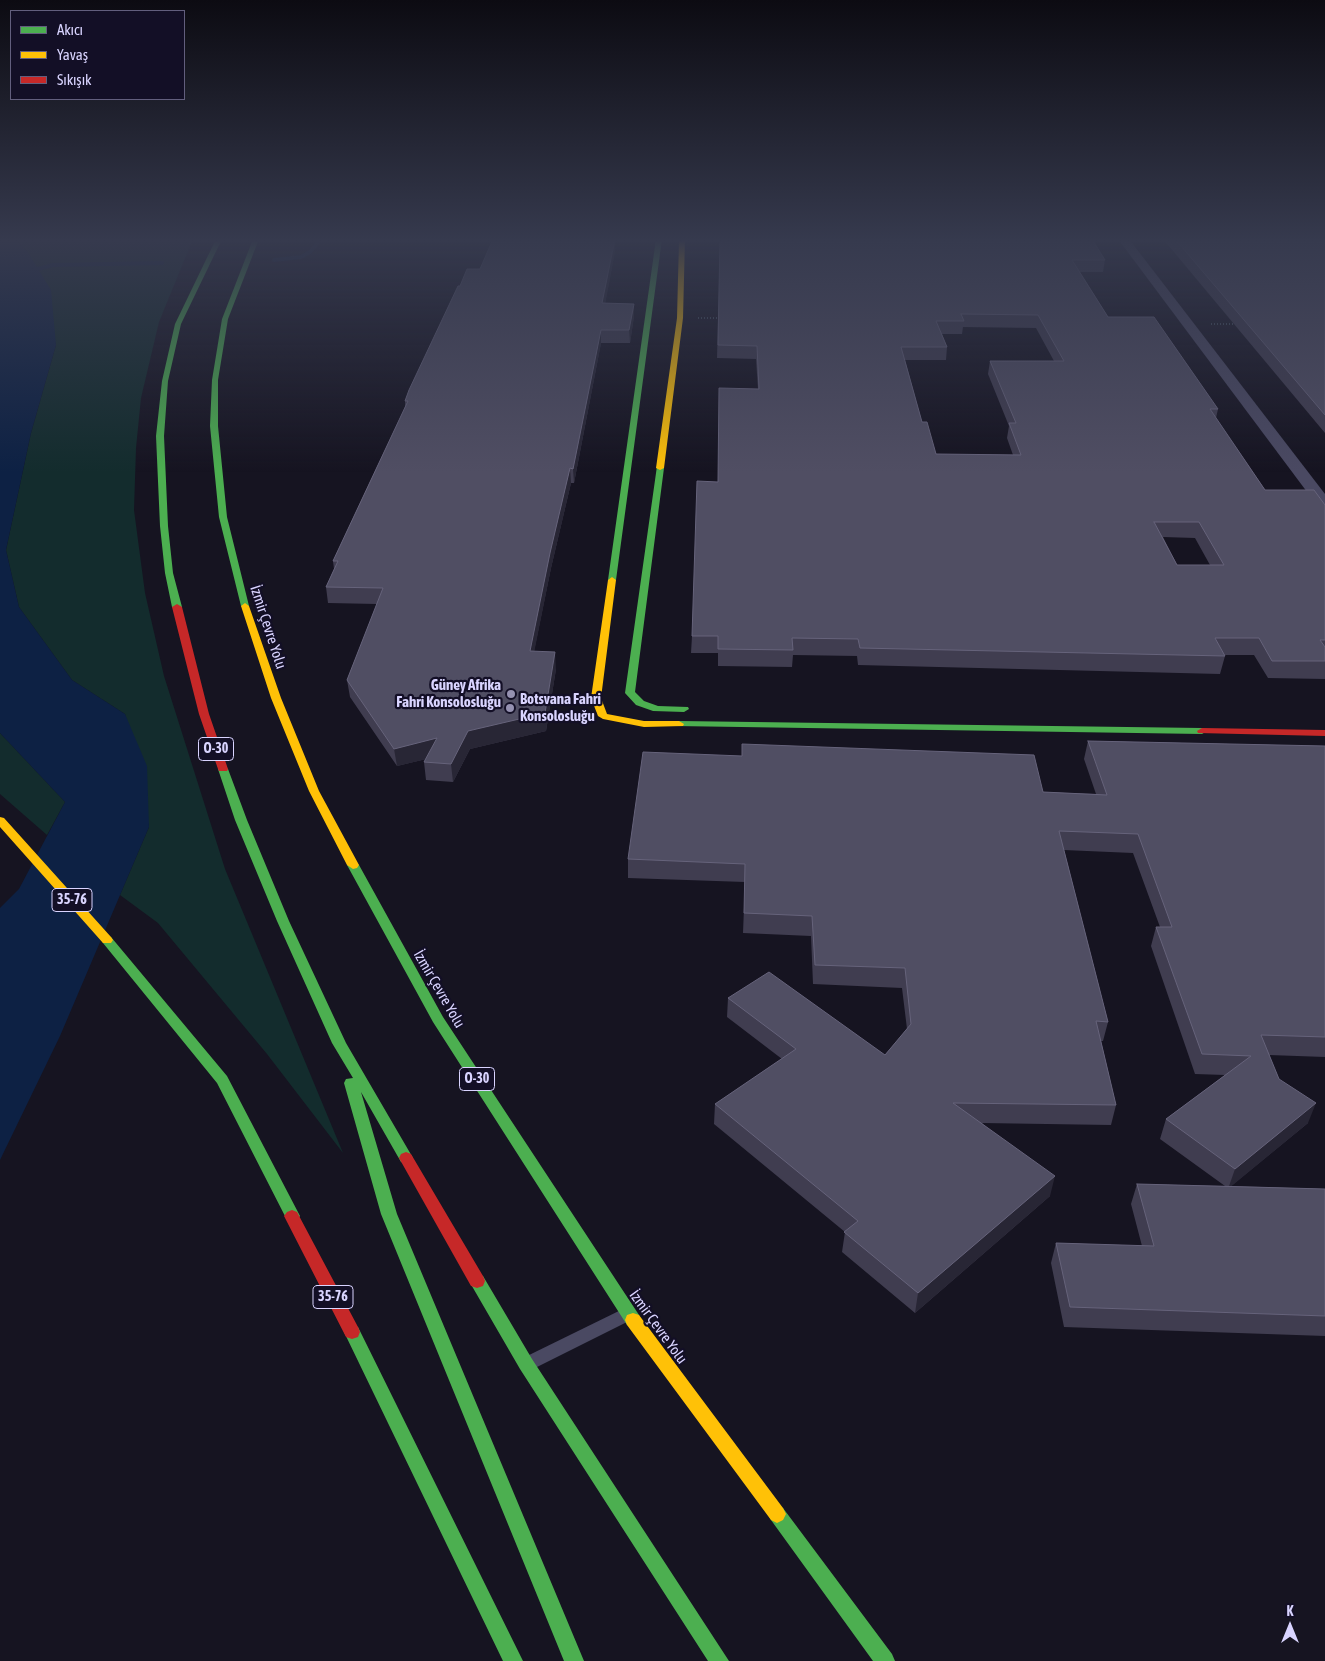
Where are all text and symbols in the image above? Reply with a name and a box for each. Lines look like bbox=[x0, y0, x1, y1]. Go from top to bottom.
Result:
legend bbox=[10, 10, 185, 100]
text: Akıcı bbox=[57, 21, 83, 38]
text: Yavaş bbox=[57, 46, 88, 63]
text: Sıkışık bbox=[57, 71, 92, 88]
street label: İzmir Çevre Yolu bbox=[246, 583, 290, 671]
place label: Güney Afrika Fahri Konsolosluğu bbox=[396, 676, 501, 711]
marker: Güney Afrika Fahri Konsolosluğu bbox=[505, 688, 517, 700]
place label: Botsvana Fahri Konsolosluğu bbox=[520, 690, 601, 725]
marker: Botsvana Fahri Konsolosluğu bbox=[504, 702, 516, 714]
road number: O-30 bbox=[198, 738, 234, 761]
road number: 35-76 bbox=[52, 888, 92, 912]
street label: İzmir Çevre Yolu bbox=[409, 947, 469, 1031]
road number: O-30 bbox=[460, 1068, 494, 1090]
road number: 35-76 bbox=[313, 1285, 353, 1308]
street label: İzmir Çevre Yolu bbox=[625, 1287, 691, 1367]
north arrow bbox=[1265, 1601, 1315, 1651]
text: K bbox=[1287, 1603, 1293, 1619]

